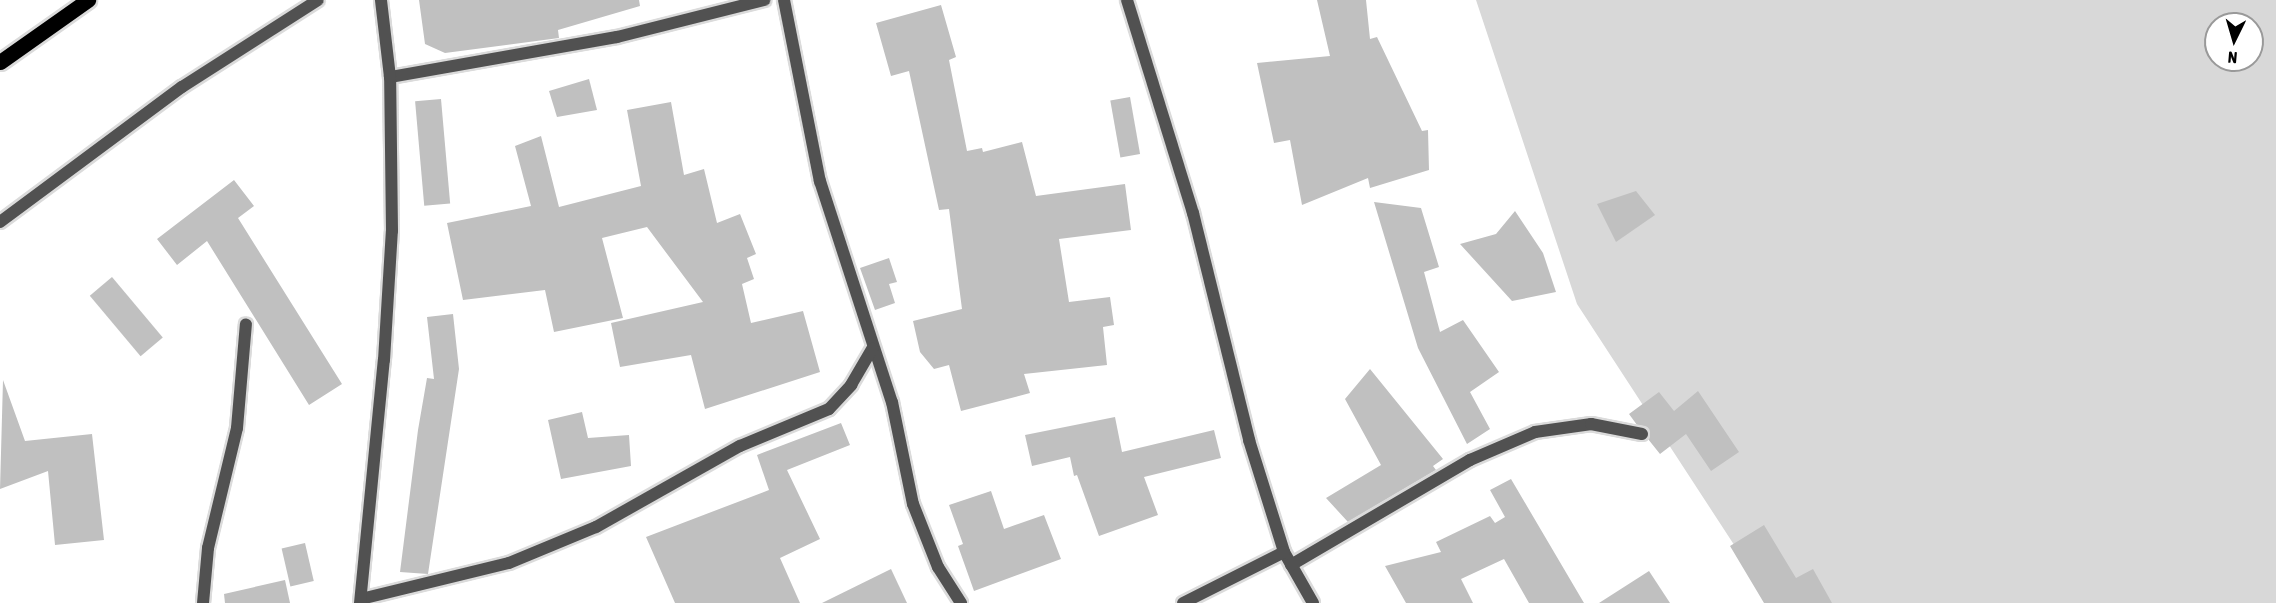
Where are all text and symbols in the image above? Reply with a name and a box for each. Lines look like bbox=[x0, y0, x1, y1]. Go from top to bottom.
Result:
north arrow bbox=[2204, 12, 2264, 72]
text: N bbox=[2227, 49, 2238, 67]

